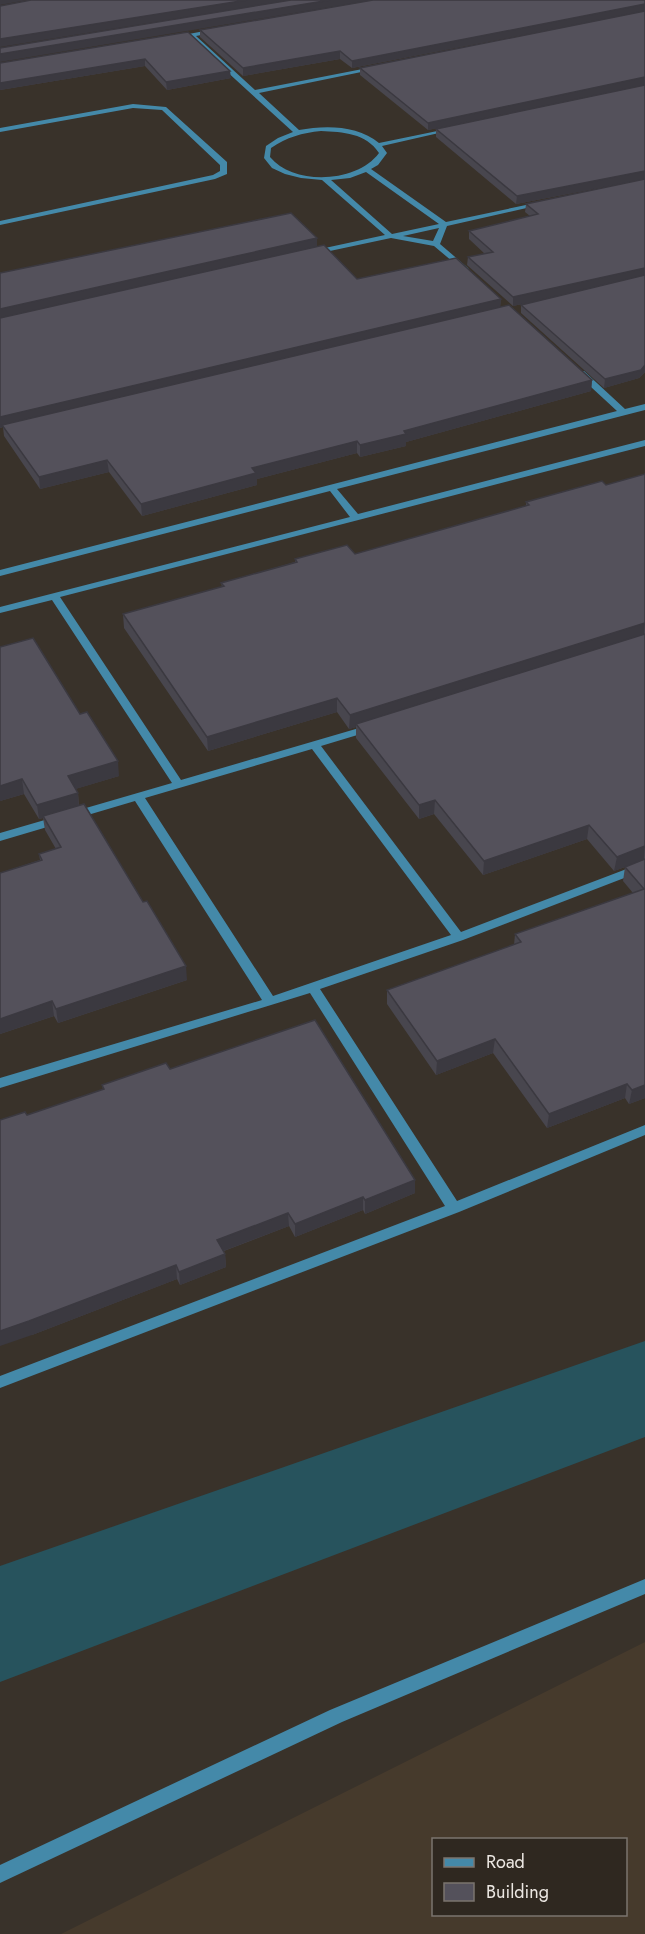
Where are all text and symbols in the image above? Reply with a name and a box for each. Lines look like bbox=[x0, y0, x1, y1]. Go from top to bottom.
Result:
legend bbox=[432, 1838, 627, 1916]
text: Road bbox=[486, 1849, 525, 1875]
text: Building bbox=[486, 1879, 549, 1905]

